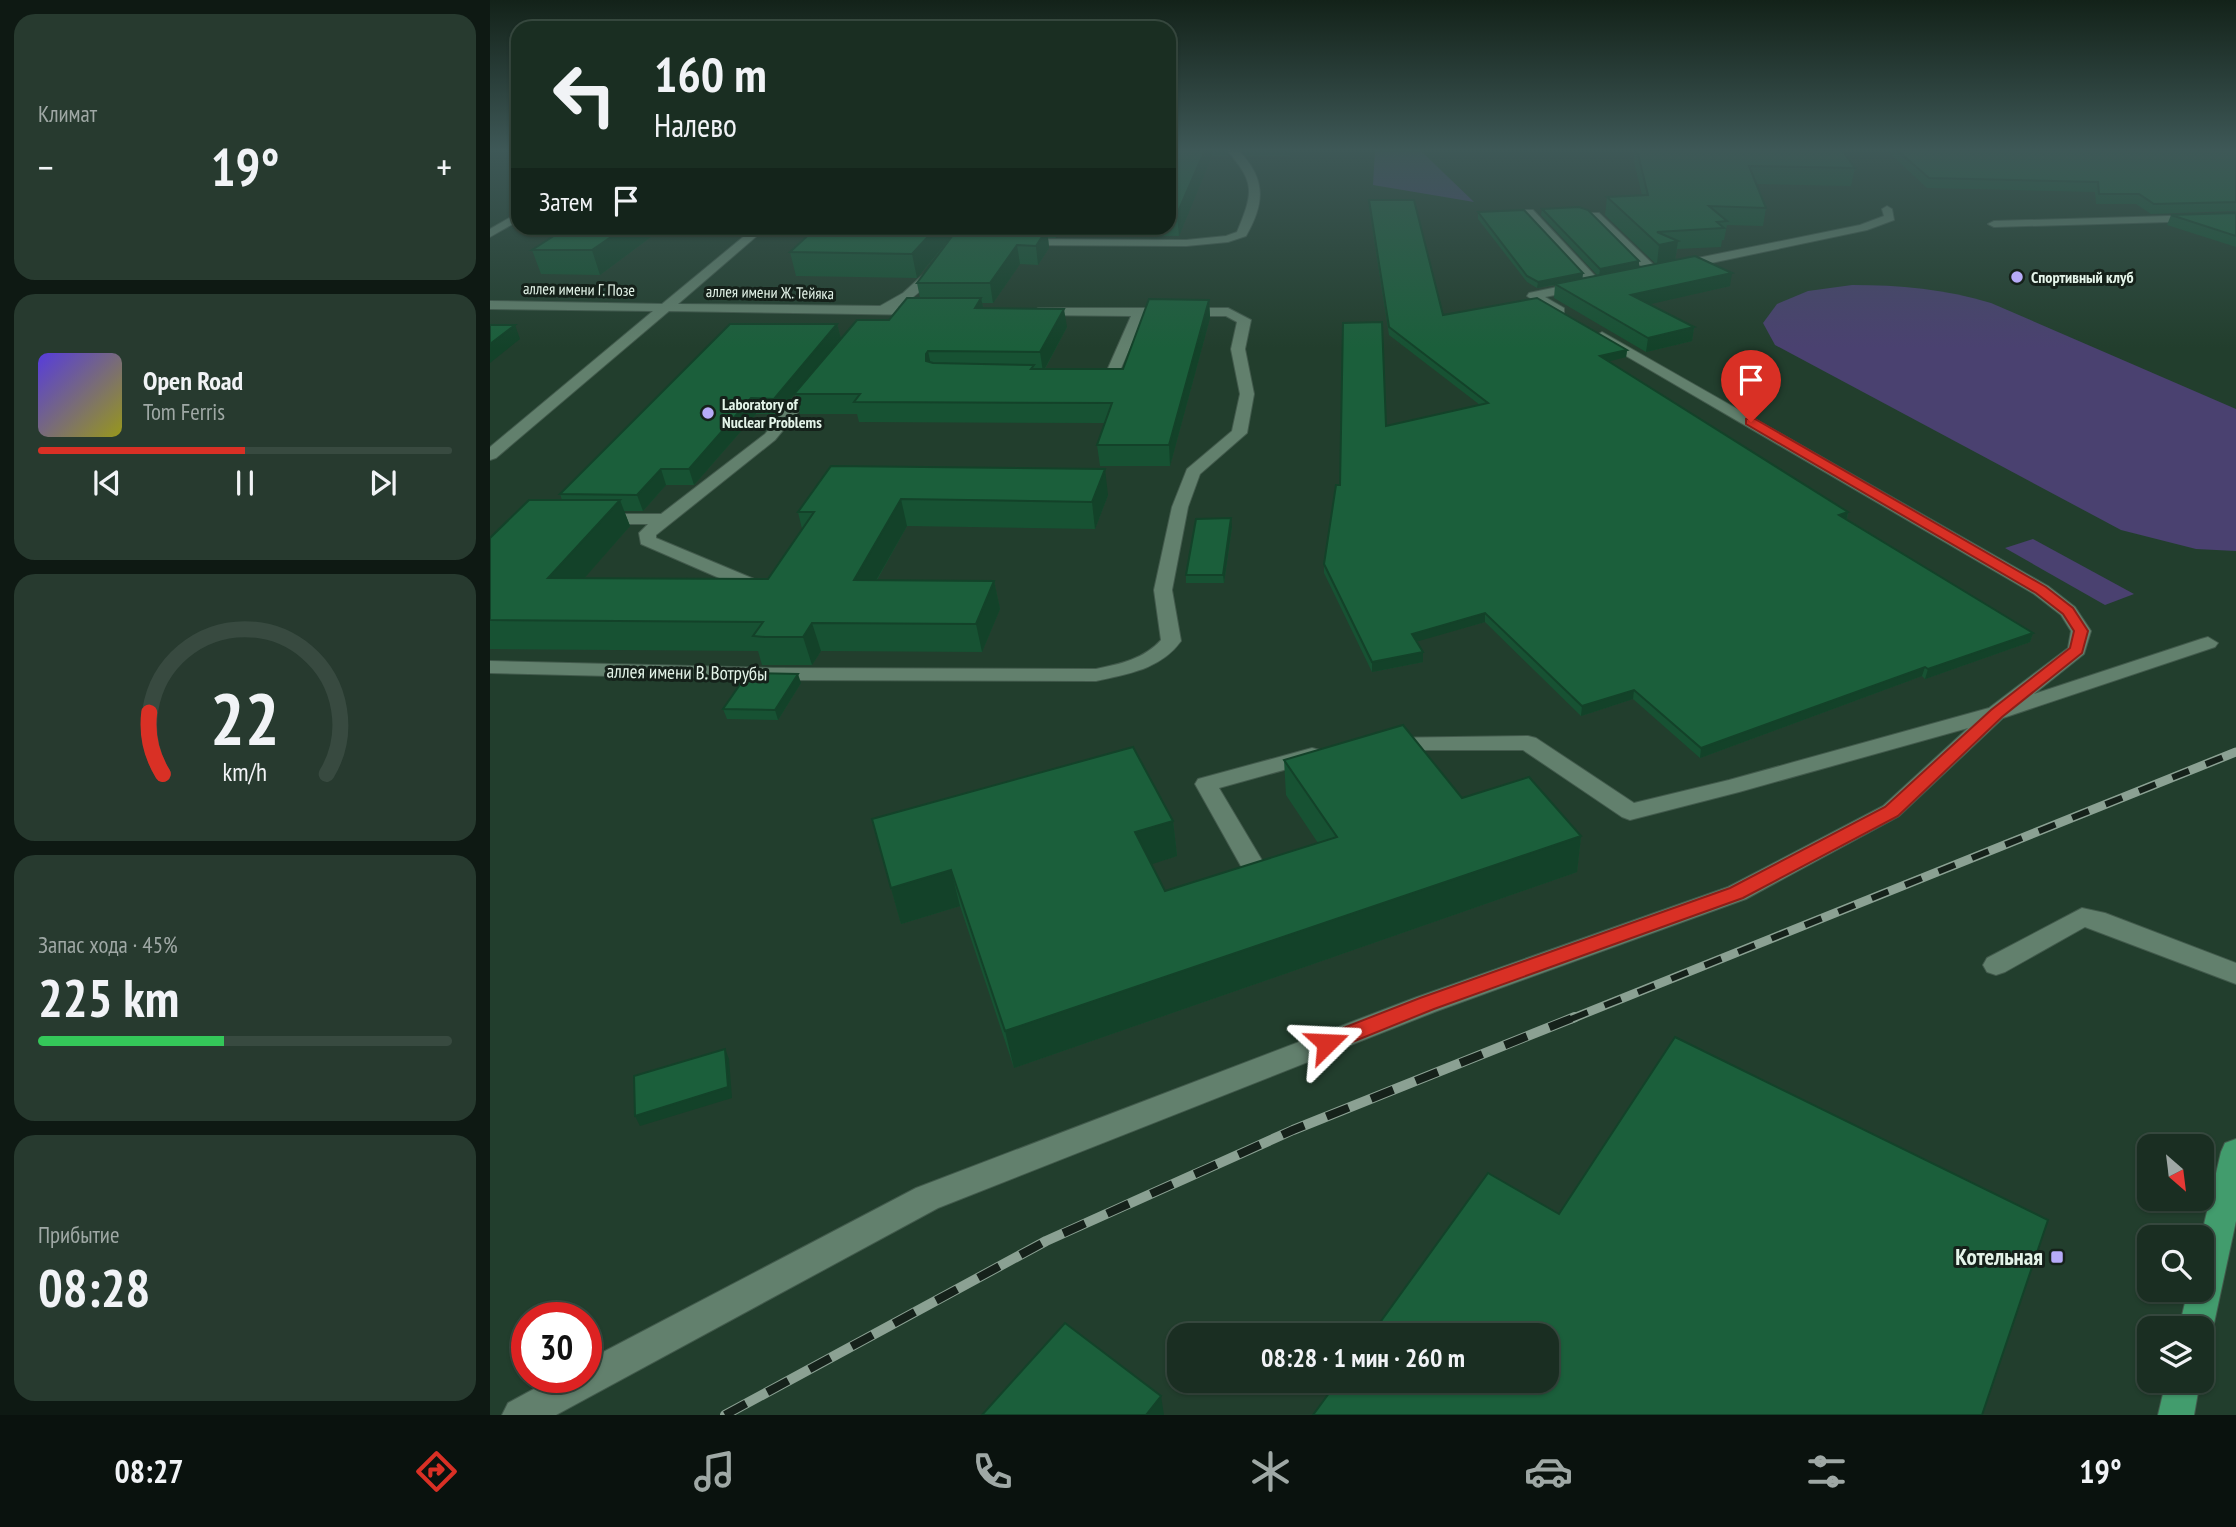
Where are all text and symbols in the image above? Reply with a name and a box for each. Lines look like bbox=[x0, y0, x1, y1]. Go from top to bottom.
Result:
text: 160 m bbox=[654, 42, 767, 106]
icon: left bbox=[539, 49, 630, 140]
text: Климат bbox=[38, 99, 97, 128]
text: Налево bbox=[654, 104, 737, 146]
text: 19° bbox=[211, 133, 279, 200]
text: − bbox=[38, 142, 54, 191]
text: + bbox=[436, 142, 452, 191]
icon: arrive bbox=[607, 182, 645, 220]
text: Затем bbox=[539, 185, 593, 218]
place label: Спортивный клуб bbox=[2031, 267, 2134, 287]
marker: Спортивный клуб bbox=[2009, 269, 2025, 285]
street label: аллея имени Г. Позе bbox=[523, 278, 635, 300]
street label: аллея имени Ж. Тейяка bbox=[706, 281, 834, 303]
pin bbox=[1721, 350, 1781, 422]
icon: arrive bbox=[1732, 361, 1770, 399]
text: Open Road bbox=[143, 364, 243, 397]
place label: Laboratory of Nuclear Problems bbox=[722, 394, 822, 432]
text: Tom Ferris bbox=[143, 397, 225, 426]
marker: Laboratory of Nuclear Problems bbox=[700, 405, 716, 421]
icon: previous bbox=[88, 464, 126, 502]
icon: pause bbox=[226, 464, 264, 502]
icon: next bbox=[364, 464, 402, 502]
street label: аллея имени В. Вотрубы bbox=[606, 659, 768, 685]
text: 22 bbox=[210, 670, 280, 764]
text: km/h bbox=[223, 755, 267, 787]
text: Запас хода · 45% bbox=[38, 930, 178, 959]
text: 225 km bbox=[38, 964, 179, 1031]
position arrow bbox=[1290, 1006, 1364, 1080]
north arrow bbox=[2137, 1134, 2214, 1211]
map controls bbox=[2137, 1134, 2214, 1393]
text: Прибытие bbox=[38, 1220, 119, 1249]
button: search bbox=[2137, 1225, 2214, 1302]
place label: Котельная bbox=[1955, 1242, 2043, 1271]
marker: Котельная bbox=[2049, 1249, 2065, 1265]
text: 08:28 bbox=[38, 1254, 150, 1321]
speed limit sign: 30 bbox=[511, 1302, 602, 1393]
button: layers bbox=[2137, 1316, 2214, 1393]
text: 08:28 · 1 мин · 260 m bbox=[1261, 1341, 1465, 1374]
icon: directions bbox=[412, 1447, 461, 1496]
icon: music bbox=[690, 1447, 739, 1496]
icon: phone bbox=[968, 1447, 1017, 1496]
icon: climate bbox=[1246, 1447, 1295, 1496]
icon: car bbox=[1524, 1447, 1573, 1496]
icon: filters bbox=[1802, 1447, 1851, 1496]
text: 08:27 bbox=[114, 1450, 184, 1492]
text: 19° bbox=[2079, 1450, 2122, 1492]

